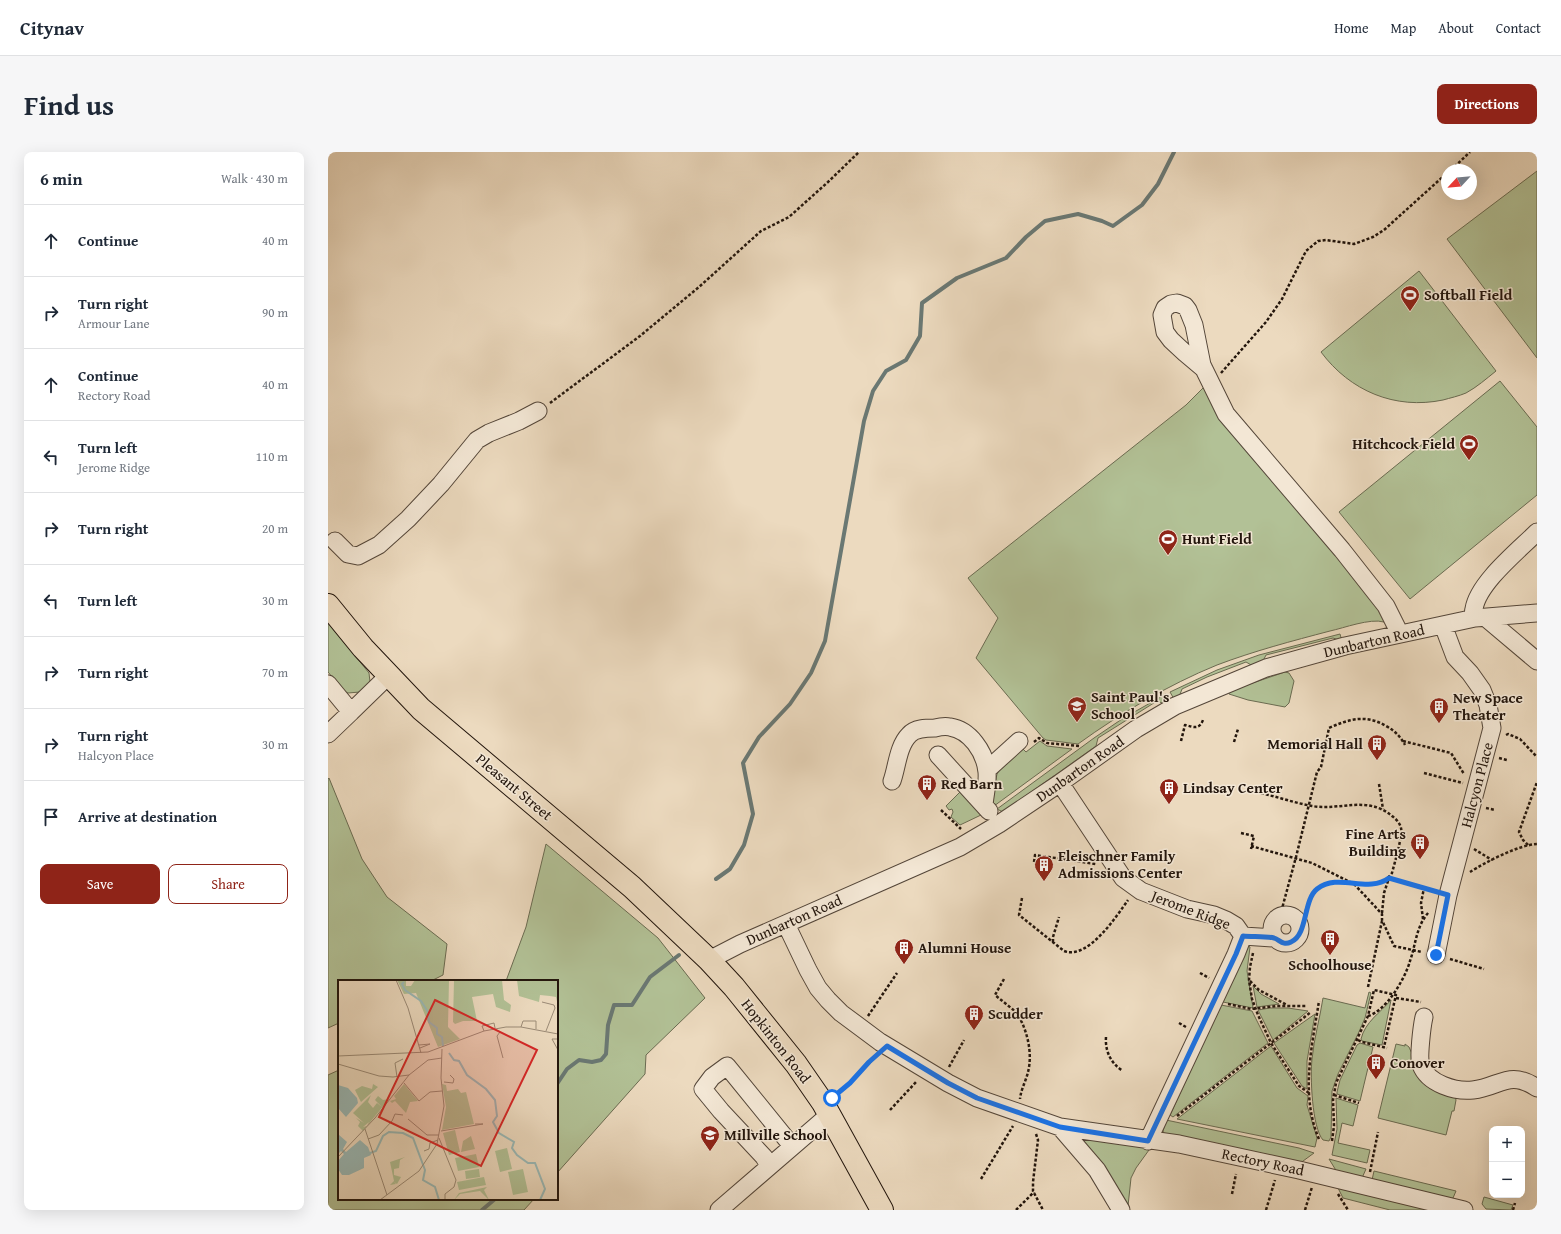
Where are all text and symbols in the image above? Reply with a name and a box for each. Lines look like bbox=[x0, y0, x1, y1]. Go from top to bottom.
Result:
text: Citynav bbox=[20, 14, 84, 42]
text: Home bbox=[1334, 18, 1369, 38]
text: Map bbox=[1391, 18, 1416, 38]
text: About bbox=[1438, 18, 1474, 38]
text: Contact bbox=[1496, 18, 1541, 38]
text: Find us bbox=[24, 84, 114, 125]
button: Directions bbox=[1437, 84, 1537, 124]
north arrow bbox=[1441, 164, 1477, 200]
text: 6 min bbox=[40, 166, 82, 191]
text: Walk · 430 m bbox=[221, 169, 288, 188]
icon: ahead bbox=[40, 230, 62, 252]
text: Continue bbox=[78, 230, 139, 251]
text: 40 m bbox=[262, 231, 288, 250]
sports icon: Softball Field bbox=[1399, 284, 1421, 312]
place label: Softball Field bbox=[1424, 284, 1513, 305]
text: Turn right bbox=[78, 293, 149, 314]
icon: right bbox=[40, 302, 62, 324]
text: 90 m bbox=[262, 303, 288, 322]
text: Armour Lane bbox=[78, 314, 150, 333]
text: Continue bbox=[78, 365, 139, 386]
icon: ahead bbox=[40, 374, 62, 396]
text: 40 m bbox=[262, 375, 288, 394]
text: Rectory Road bbox=[78, 386, 150, 405]
place label: Hitchcock Field bbox=[1352, 433, 1455, 454]
sports icon: Hitchcock Field bbox=[1458, 433, 1480, 461]
text: Turn left bbox=[78, 437, 137, 458]
icon: left bbox=[40, 446, 62, 468]
text: 110 m bbox=[256, 447, 288, 466]
text: Jerome Ridge bbox=[78, 458, 150, 477]
icon: right bbox=[40, 518, 62, 540]
text: Turn right bbox=[78, 518, 149, 539]
text: 20 m bbox=[262, 519, 288, 538]
sports icon: Hunt Field bbox=[1157, 528, 1179, 556]
place label: Hunt Field bbox=[1182, 528, 1252, 549]
icon: left bbox=[40, 590, 62, 612]
text: Turn left bbox=[78, 590, 137, 611]
text: 30 m bbox=[262, 591, 288, 610]
street label: Dunbarton Road bbox=[1321, 619, 1426, 662]
icon: right bbox=[40, 662, 62, 684]
text: Turn right bbox=[78, 662, 149, 683]
text: 70 m bbox=[262, 663, 288, 682]
place label: Saint Paul's School bbox=[1091, 686, 1169, 724]
place label: New Space Theater bbox=[1453, 687, 1523, 725]
school or university icon: Saint Paul's School bbox=[1066, 695, 1088, 723]
building icon: New Space Theater bbox=[1428, 696, 1450, 724]
text: Turn right bbox=[78, 725, 149, 746]
street label: Dunbarton Road bbox=[1032, 731, 1128, 807]
place label: Memorial Hall bbox=[1267, 733, 1363, 754]
building icon: Memorial Hall bbox=[1366, 733, 1388, 761]
icon: right bbox=[40, 734, 62, 756]
text: 30 m bbox=[262, 735, 288, 754]
street label: Halcyon Place bbox=[1455, 740, 1498, 830]
text: Halcyon Place bbox=[78, 746, 154, 765]
street label: Pleasant Street bbox=[471, 748, 558, 825]
building icon: Red Barn bbox=[916, 773, 938, 801]
place label: Red Barn bbox=[941, 773, 1002, 794]
building icon: Lindsay Center bbox=[1158, 777, 1180, 805]
place label: Lindsay Center bbox=[1183, 777, 1283, 798]
icon: arrive bbox=[40, 806, 62, 828]
text: Arrive at destination bbox=[78, 806, 217, 827]
place label: Fine Arts Building bbox=[1345, 823, 1406, 861]
building icon: Fine Arts Building bbox=[1409, 832, 1431, 860]
place label: Fleischner Family Admissions Center bbox=[1058, 845, 1183, 883]
building icon: Fleischner Family Admissions Center bbox=[1033, 854, 1055, 882]
button: Save bbox=[40, 864, 160, 904]
button: Share bbox=[168, 864, 288, 904]
street label: Jerome Ridge bbox=[1147, 884, 1234, 934]
street label: Dunbarton Road bbox=[743, 889, 845, 950]
building icon: Schoolhouse bbox=[1319, 928, 1341, 956]
building icon: Alumni House bbox=[893, 937, 915, 965]
place label: Alumni House bbox=[918, 937, 1011, 958]
route end bbox=[1427, 946, 1445, 964]
place label: Schoolhouse bbox=[1288, 954, 1372, 975]
inset map bbox=[338, 980, 558, 1200]
street label: Hopkinton Road bbox=[737, 994, 816, 1087]
building icon: Scudder bbox=[963, 1003, 985, 1031]
place label: Scudder bbox=[988, 1003, 1043, 1024]
building icon: Conover bbox=[1365, 1052, 1387, 1080]
place label: Conover bbox=[1390, 1052, 1445, 1073]
route start bbox=[823, 1089, 841, 1107]
school or university icon: Millville School bbox=[699, 1124, 721, 1152]
place label: Millville School bbox=[724, 1124, 828, 1145]
map controls bbox=[1489, 1126, 1525, 1198]
button: + bbox=[1489, 1126, 1525, 1162]
street label: Rectory Road bbox=[1220, 1143, 1306, 1180]
button: − bbox=[1489, 1162, 1525, 1198]

